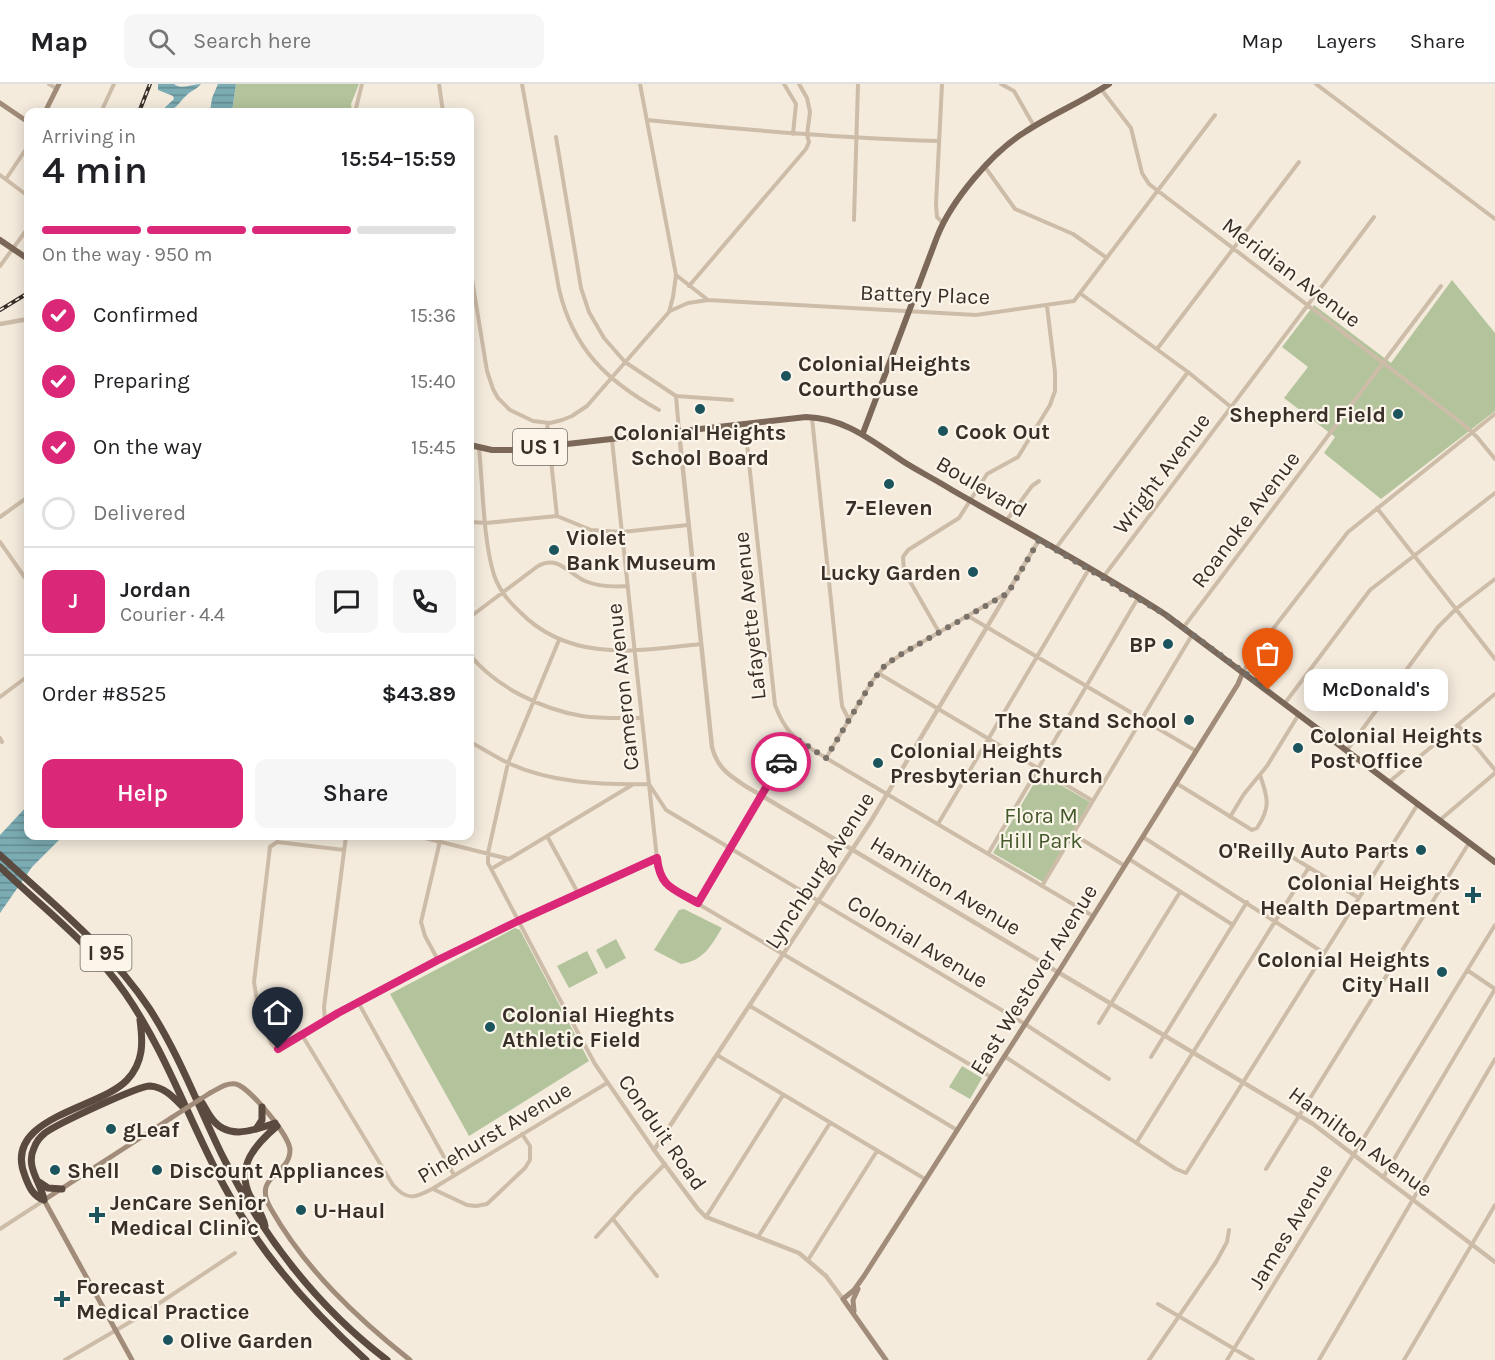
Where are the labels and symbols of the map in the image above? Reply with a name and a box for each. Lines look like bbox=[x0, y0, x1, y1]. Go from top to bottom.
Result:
street label: Meridian Avenue bbox=[1217, 212, 1366, 333]
street label: Battery Place bbox=[859, 280, 990, 310]
place label: Colonial Heights Courthouse bbox=[798, 351, 971, 402]
marker: Colonial Heights Courthouse bbox=[779, 369, 793, 383]
marker: Colonial Heights School Board bbox=[693, 402, 707, 416]
place label: Shepherd Field bbox=[1229, 402, 1386, 428]
marker: Shepherd Field bbox=[1391, 407, 1405, 421]
street label: Wright Avenue bbox=[1108, 408, 1216, 539]
place label: Cook Out bbox=[955, 419, 1050, 445]
place label: Colonial Heights School Board bbox=[614, 420, 786, 471]
marker: Cook Out bbox=[936, 424, 950, 438]
road number: US 1 bbox=[513, 429, 567, 465]
street label: Roanoke Avenue bbox=[1186, 446, 1306, 593]
street label: Boulevard bbox=[931, 450, 1032, 523]
marker: 7-Eleven bbox=[882, 477, 896, 491]
place label: 7-Eleven bbox=[845, 495, 933, 521]
place label: Violet Bank Museum bbox=[566, 525, 716, 576]
street label: Lafayette Avenue bbox=[728, 530, 772, 701]
marker: Violet Bank Museum bbox=[547, 543, 561, 557]
place label: Lucky Garden bbox=[820, 560, 961, 586]
marker: Lucky Garden bbox=[966, 565, 980, 579]
street label: Cameron Avenue bbox=[601, 602, 645, 772]
pin bbox=[1242, 628, 1293, 690]
place label: BP bbox=[1129, 632, 1156, 658]
marker: BP bbox=[1161, 637, 1175, 651]
callout: McDonald's bbox=[1304, 669, 1448, 711]
place label: The Stand School bbox=[995, 708, 1177, 734]
marker: The Stand School bbox=[1182, 713, 1196, 727]
place label: Colonial Heights Post Office bbox=[1310, 723, 1483, 774]
courier bbox=[751, 732, 811, 792]
place label: Colonial Heights Presbyterian Church bbox=[890, 738, 1103, 789]
marker: Colonial Heights Post Office bbox=[1291, 741, 1305, 755]
marker: Colonial Heights Presbyterian Church bbox=[871, 756, 885, 770]
street label: Lynchburg Avenue bbox=[759, 787, 880, 954]
park label: Flora M Hill Park bbox=[999, 803, 1083, 854]
street label: Hamilton Avenue bbox=[865, 831, 1026, 941]
place label: O'Reilly Auto Parts bbox=[1218, 838, 1409, 864]
marker: O'Reilly Auto Parts bbox=[1414, 843, 1428, 857]
place label: Colonial Heights Health Department bbox=[1260, 870, 1460, 921]
street label: East Westover Avenue bbox=[965, 880, 1103, 1080]
marker: Colonial Heights Health Department bbox=[1464, 886, 1482, 904]
street label: Colonial Avenue bbox=[842, 890, 993, 994]
road number: I 95 bbox=[80, 935, 132, 971]
place label: Colonial Heights City Hall bbox=[1257, 947, 1430, 998]
marker: Colonial Heights City Hall bbox=[1435, 965, 1449, 979]
pin bbox=[252, 987, 303, 1049]
place label: Colonial Hieghts Athletic Field bbox=[502, 1002, 675, 1053]
marker: Colonial Hieghts Athletic Field bbox=[483, 1020, 497, 1034]
street label: Conduit Road bbox=[613, 1069, 712, 1196]
street label: Pinehurst Avenue bbox=[413, 1077, 576, 1189]
street label: Hamilton Avenue bbox=[1283, 1081, 1437, 1203]
place label: gLeaf bbox=[123, 1117, 180, 1143]
marker: gLeaf bbox=[104, 1122, 118, 1136]
place label: Shell bbox=[67, 1158, 120, 1184]
place label: Discount Appliances bbox=[169, 1158, 385, 1184]
street label: James Avenue bbox=[1243, 1159, 1339, 1294]
marker: Shell bbox=[48, 1163, 62, 1177]
marker: Discount Appliances bbox=[150, 1163, 164, 1177]
place label: JenCare Senior Medical Clinic bbox=[110, 1190, 266, 1241]
place label: U-Haul bbox=[313, 1198, 385, 1224]
marker: U-Haul bbox=[294, 1203, 308, 1217]
marker: JenCare Senior Medical Clinic bbox=[88, 1206, 106, 1224]
place label: Forecast Medical Practice bbox=[76, 1274, 250, 1325]
marker: Forecast Medical Practice bbox=[53, 1290, 71, 1308]
place label: Olive Garden bbox=[180, 1328, 313, 1354]
marker: Olive Garden bbox=[161, 1333, 175, 1347]

